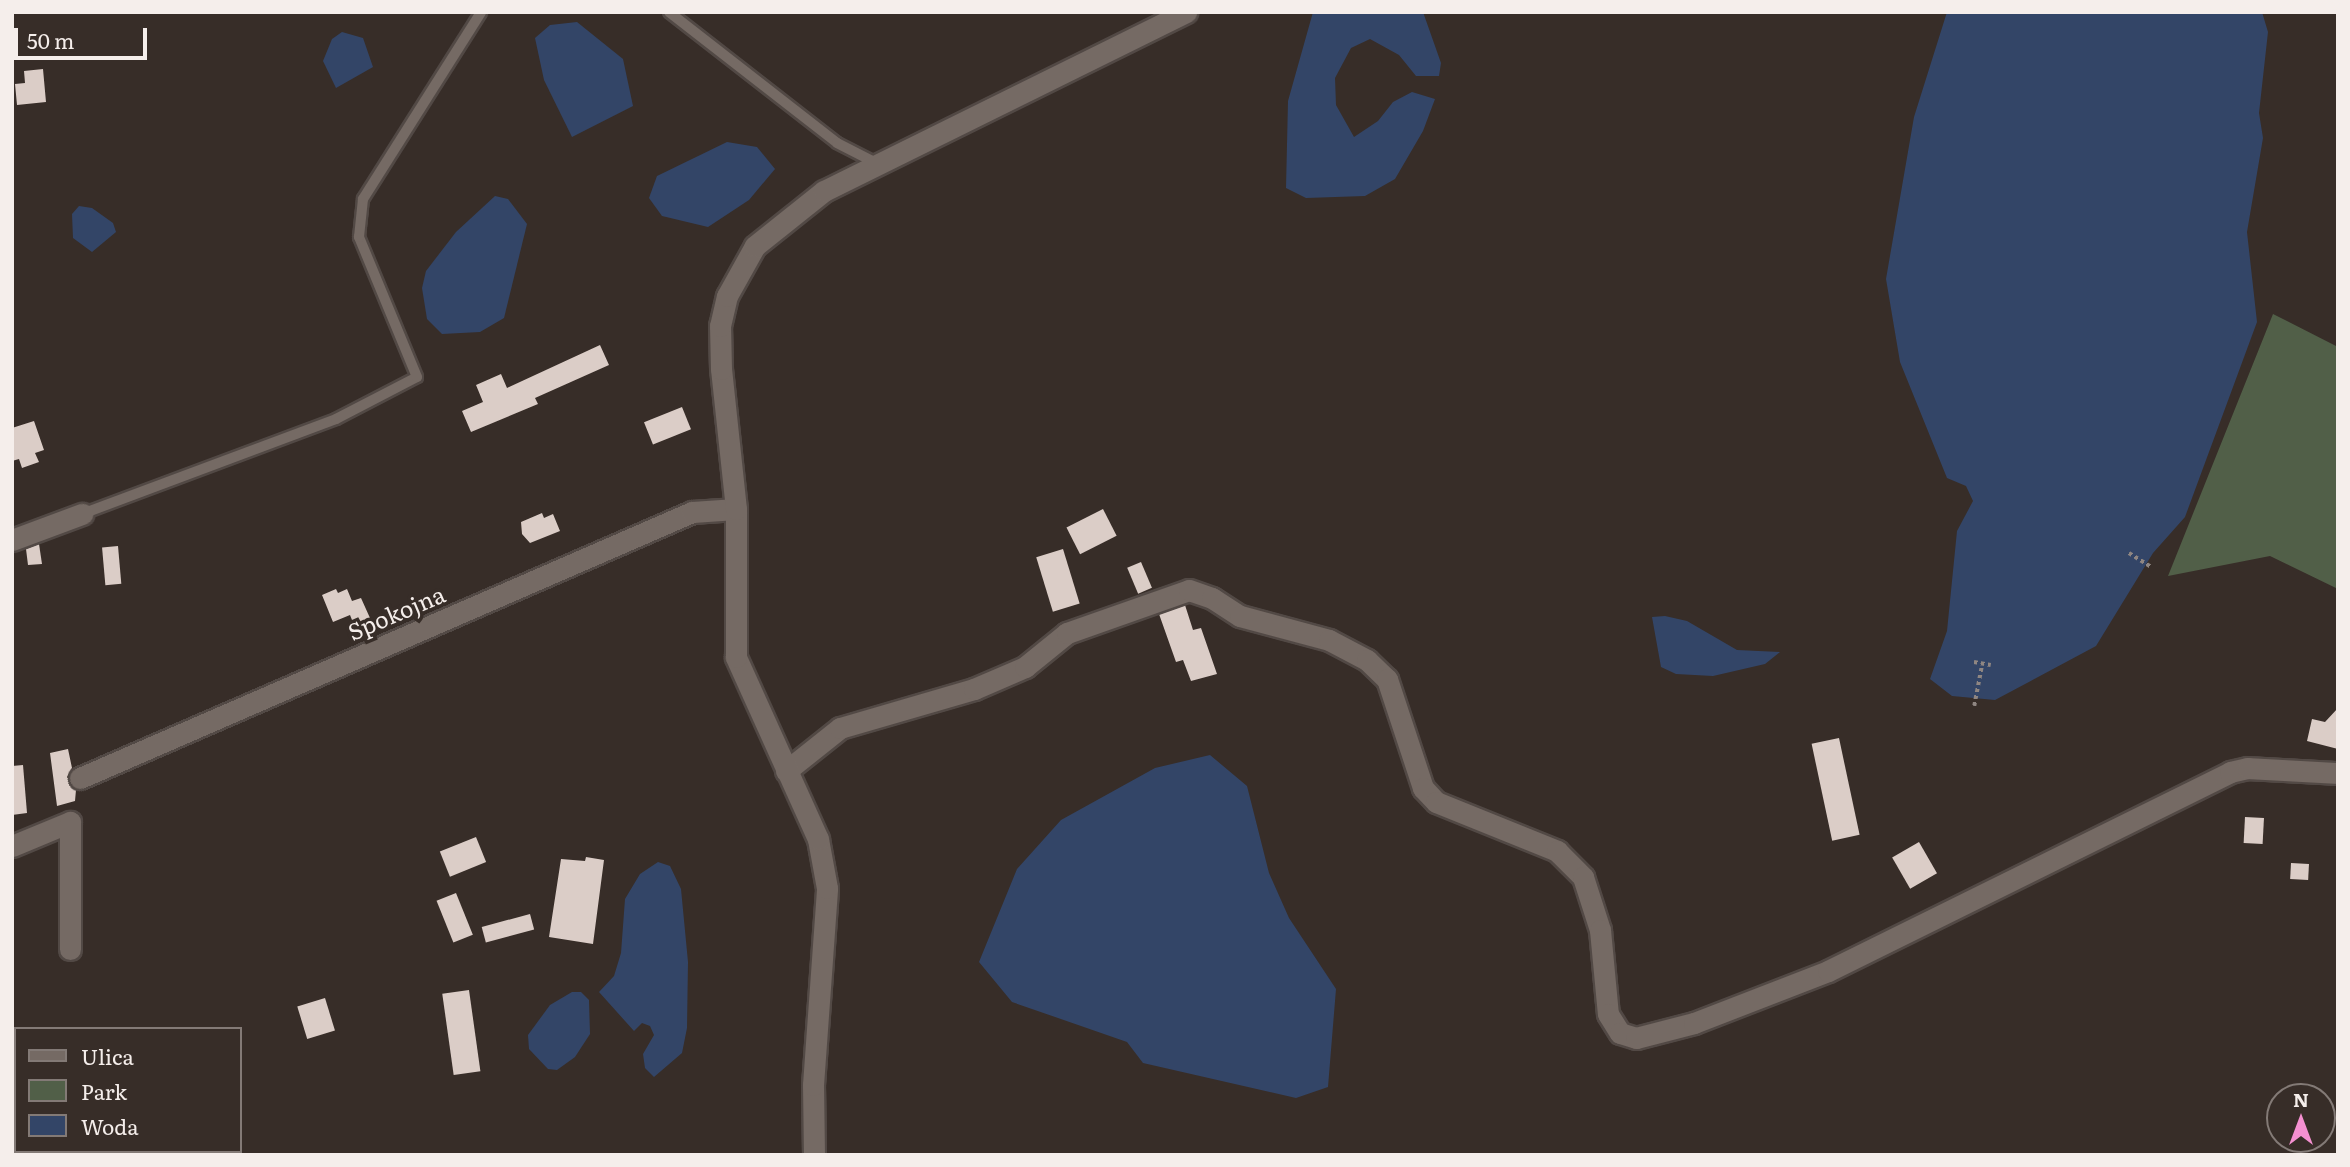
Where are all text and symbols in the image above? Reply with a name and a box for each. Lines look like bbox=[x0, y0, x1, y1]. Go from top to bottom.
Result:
scale bar bbox=[18, 14, 150, 58]
text: 50 m bbox=[27, 24, 74, 55]
street label: Spokojna bbox=[343, 579, 449, 645]
legend bbox=[14, 1027, 242, 1153]
text: Ulica bbox=[81, 1040, 134, 1071]
text: Park bbox=[81, 1075, 127, 1106]
north arrow bbox=[2266, 1083, 2336, 1153]
text: N bbox=[2293, 1085, 2309, 1113]
text: Woda bbox=[81, 1110, 139, 1141]

